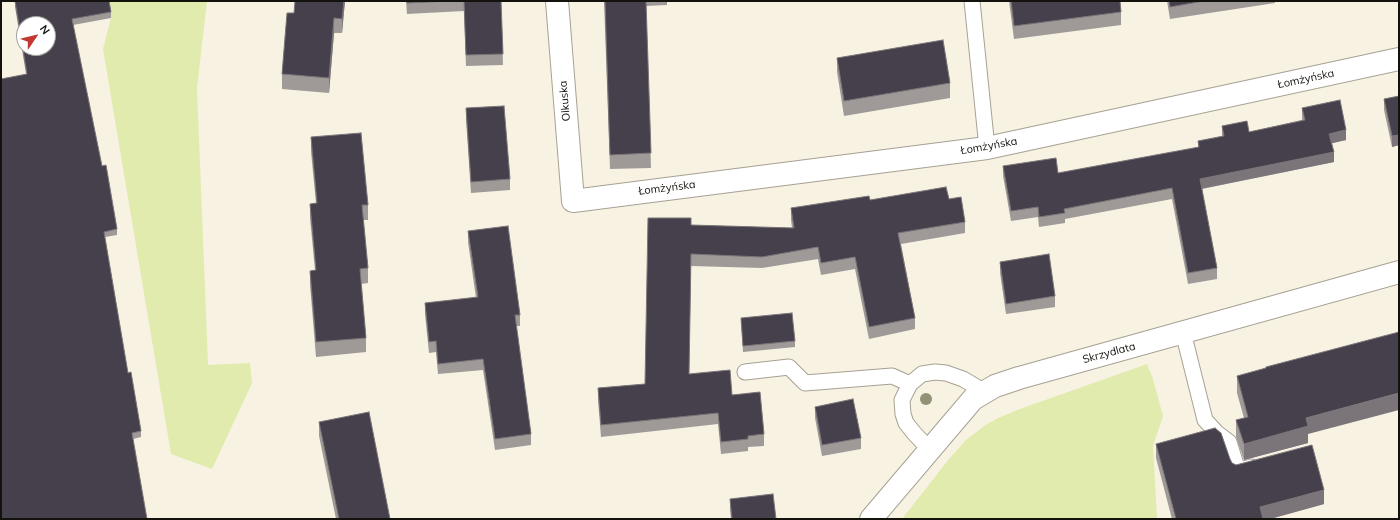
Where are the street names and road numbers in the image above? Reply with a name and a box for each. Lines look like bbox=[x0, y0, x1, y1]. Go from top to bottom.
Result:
street label: Łomżyńska bbox=[1277, 67, 1335, 91]
street label: Olkuska bbox=[557, 80, 573, 122]
street label: Łomżyńska bbox=[960, 135, 1018, 157]
street label: Łomżyńska bbox=[638, 178, 696, 198]
street label: Skrzydlata bbox=[1081, 340, 1137, 366]

